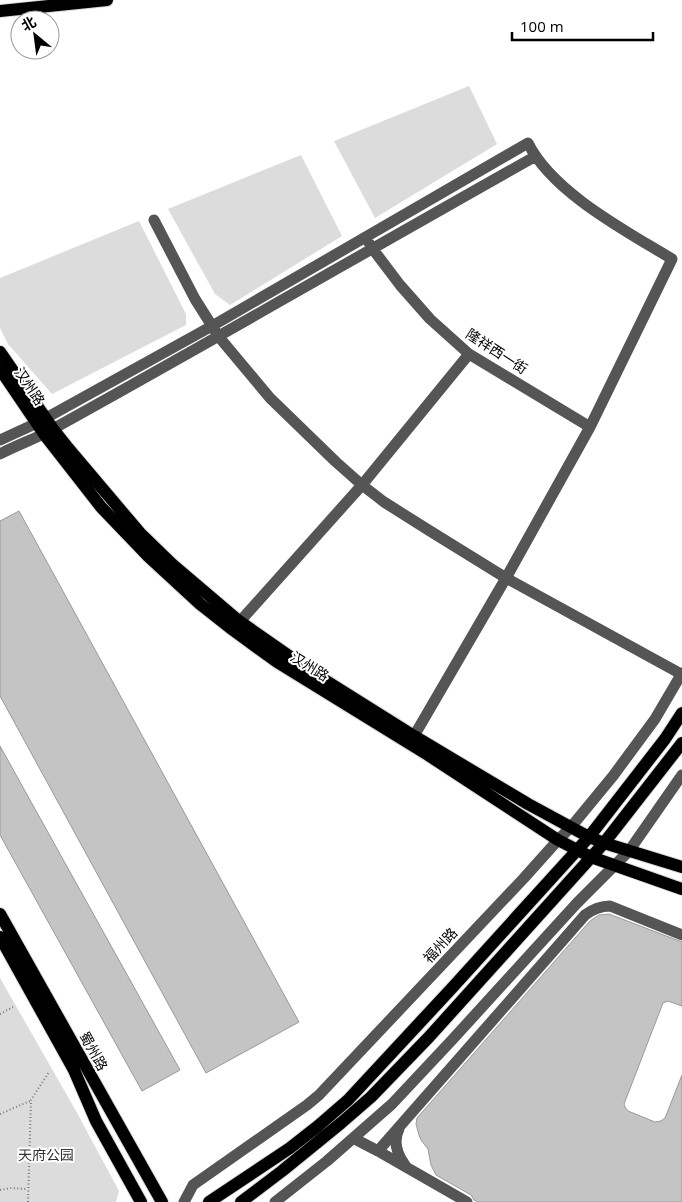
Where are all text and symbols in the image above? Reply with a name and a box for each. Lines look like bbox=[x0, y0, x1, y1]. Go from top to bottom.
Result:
north arrow bbox=[10, 10, 60, 60]
scale bar bbox=[512, 10, 653, 42]
text: 北 bbox=[18, 11, 39, 35]
text: 100 m bbox=[520, 16, 564, 36]
street label: 隆祥西一街 bbox=[462, 324, 532, 378]
street label: 汉州路 bbox=[10, 363, 50, 409]
street label: 汉州路 bbox=[287, 647, 333, 685]
street label: 福州路 bbox=[419, 923, 461, 967]
street label: 蜀州路 bbox=[76, 1028, 112, 1074]
park label: 天府公园 bbox=[18, 1145, 74, 1164]

